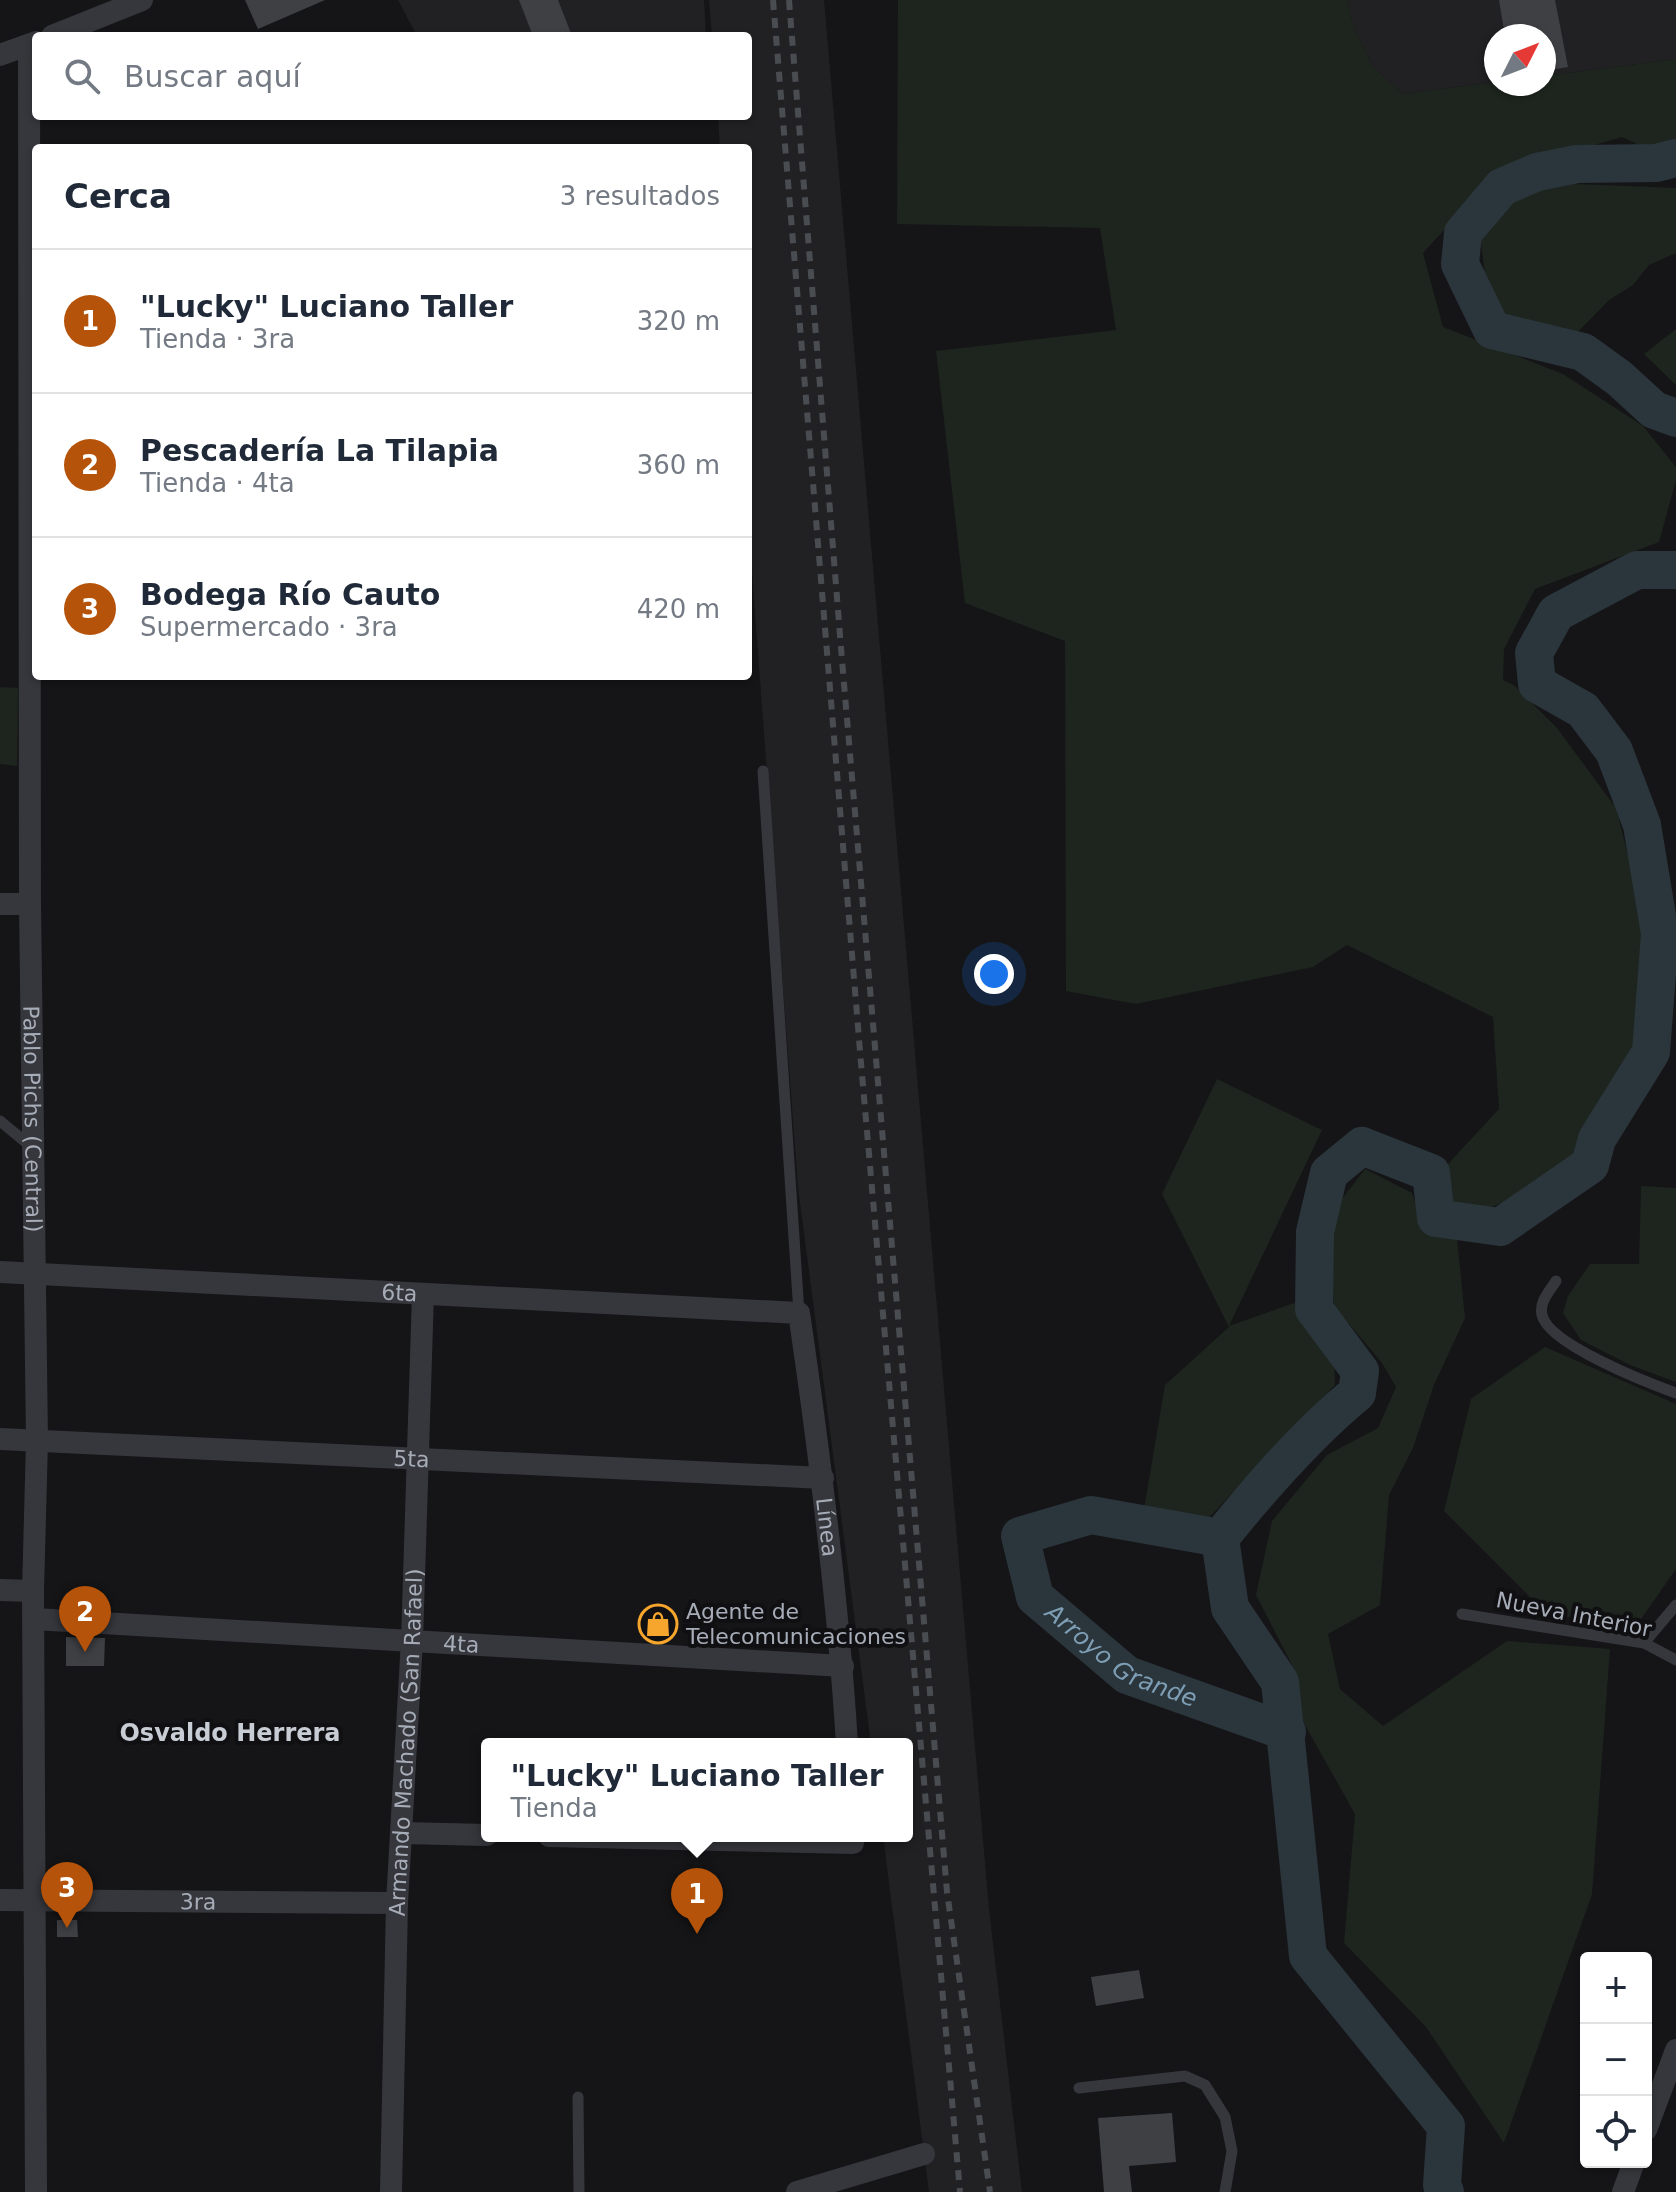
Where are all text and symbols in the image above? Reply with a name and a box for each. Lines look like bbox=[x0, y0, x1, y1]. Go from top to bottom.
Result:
north arrow bbox=[1484, 24, 1556, 96]
search box bbox=[32, 32, 752, 120]
icon: search bbox=[60, 54, 104, 98]
text: Buscar aquí bbox=[124, 59, 301, 94]
text: Cerca bbox=[64, 176, 172, 216]
text: 3 resultados bbox=[560, 181, 720, 211]
text: "Lucky" Luciano Taller bbox=[140, 289, 513, 324]
text: 1 bbox=[81, 306, 99, 336]
text: 320 m bbox=[637, 306, 720, 336]
text: Tienda · 3ra bbox=[140, 324, 295, 354]
text: Pescadería La Tilapia bbox=[140, 433, 499, 468]
text: 2 bbox=[81, 450, 99, 480]
text: 360 m bbox=[637, 450, 720, 480]
text: Tienda · 4ta bbox=[140, 468, 295, 498]
text: Bodega Río Cauto bbox=[140, 577, 440, 612]
text: 3 bbox=[81, 594, 99, 624]
text: 420 m bbox=[637, 594, 720, 624]
text: Supermercado · 3ra bbox=[140, 612, 398, 642]
your location bbox=[974, 954, 1014, 994]
street label: Pablo Pichs (Central) bbox=[18, 1005, 46, 1233]
street label: 6ta bbox=[381, 1280, 418, 1306]
street label: 5ta bbox=[393, 1446, 430, 1472]
street label: Línea bbox=[811, 1496, 843, 1558]
street label: Armando Machado (San Rafael) bbox=[385, 1568, 427, 1916]
pin: 2 bbox=[59, 1586, 111, 1652]
street label: Nueva Interior bbox=[1494, 1587, 1655, 1642]
water label: Arroyo Grande bbox=[1038, 1597, 1201, 1713]
place label: Agente de Telecomunicaciones bbox=[685, 1599, 906, 1649]
shop icon: Agente de Telecomunicaciones bbox=[637, 1603, 679, 1645]
street label: 4ta bbox=[442, 1631, 480, 1658]
district label: Osvaldo Herrera bbox=[119, 1719, 341, 1747]
popup bbox=[481, 1738, 913, 1842]
text: "Lucky" Luciano Taller bbox=[510, 1758, 884, 1793]
text: Tienda bbox=[510, 1793, 598, 1823]
pin: 3 bbox=[41, 1862, 93, 1928]
pin: 1 bbox=[671, 1868, 723, 1934]
street label: 3ra bbox=[180, 1889, 216, 1915]
map controls bbox=[1580, 1952, 1652, 2168]
button: + bbox=[1580, 1952, 1652, 2024]
button: − bbox=[1580, 2024, 1652, 2096]
button: locate bbox=[1580, 2096, 1652, 2168]

